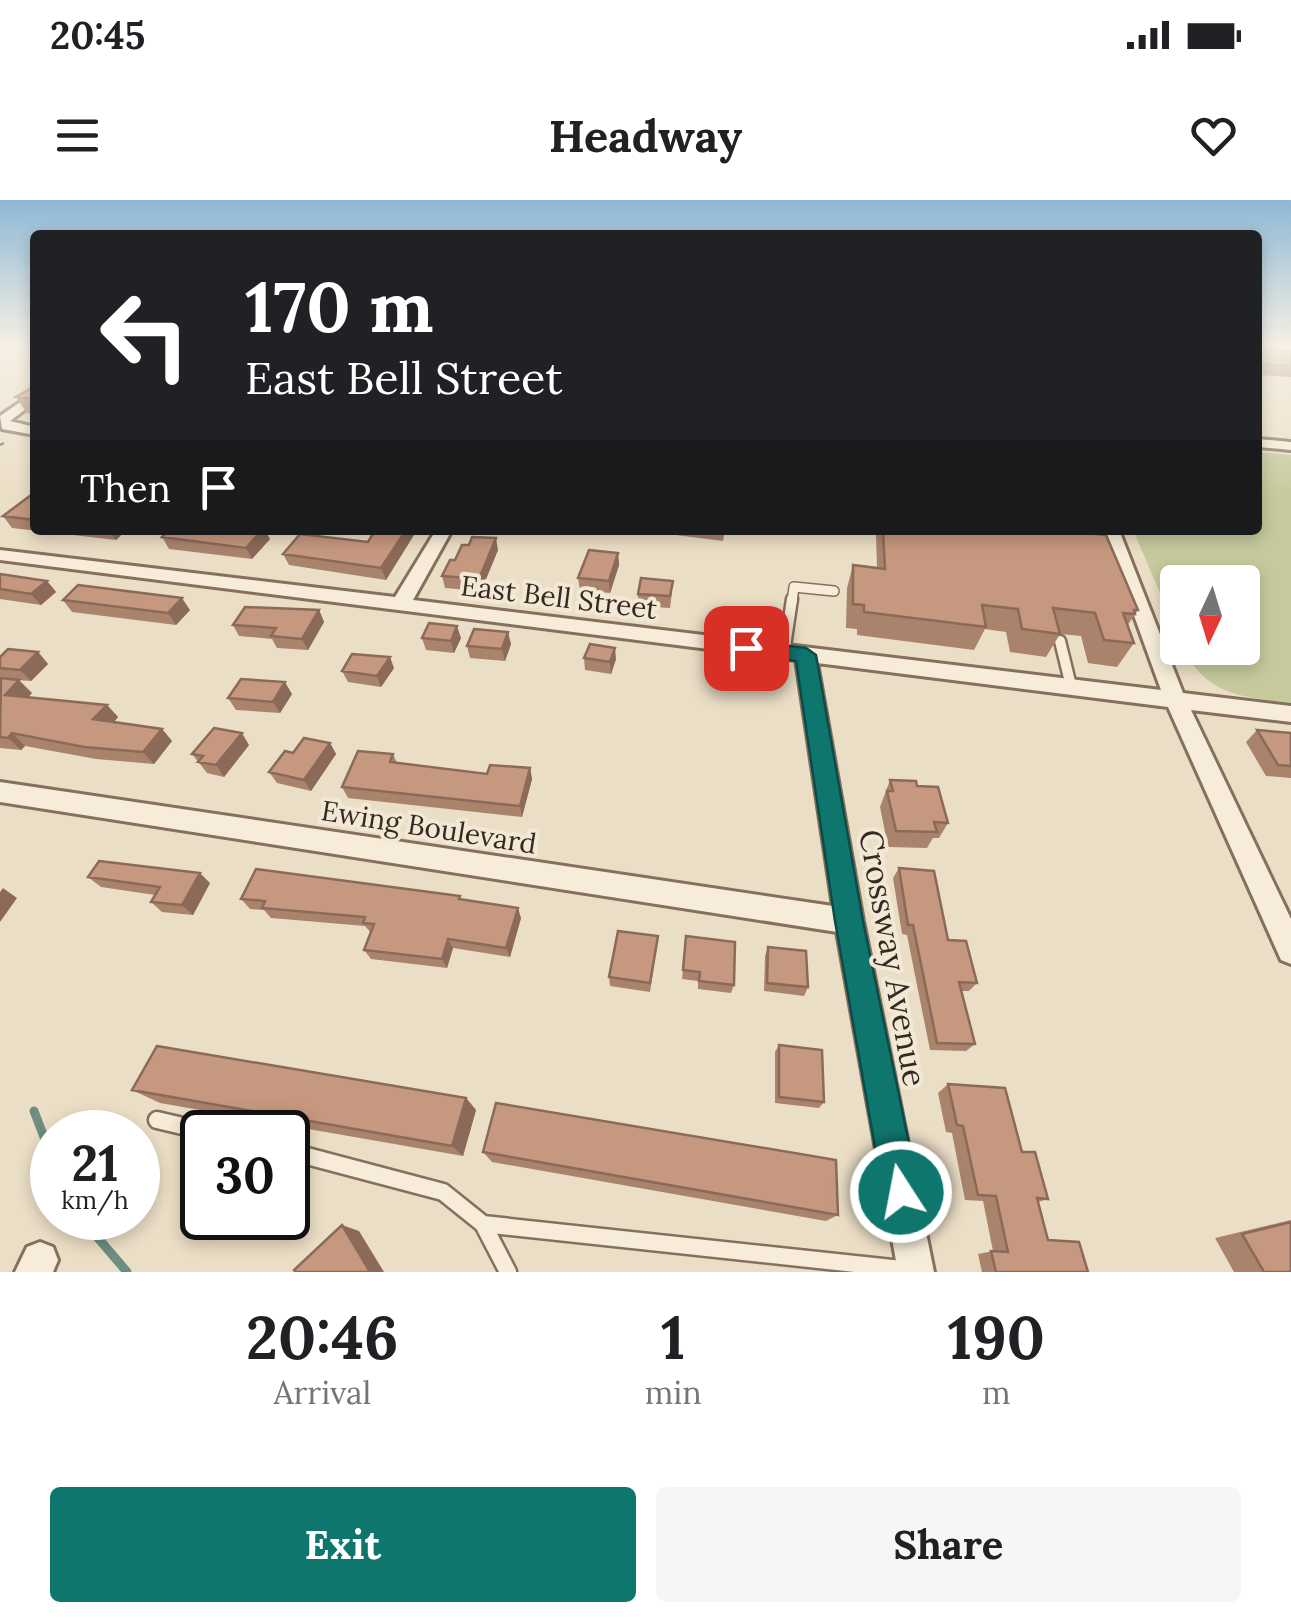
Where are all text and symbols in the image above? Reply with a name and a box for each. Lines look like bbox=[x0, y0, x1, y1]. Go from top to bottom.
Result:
text: 20:45 bbox=[50, 11, 145, 59]
text: Headway bbox=[549, 107, 742, 164]
icon: menu bbox=[50, 108, 105, 163]
icon: heart bbox=[1186, 108, 1241, 163]
text: 170 m bbox=[245, 262, 434, 351]
icon: left bbox=[80, 270, 210, 400]
text: East Bell Street bbox=[245, 349, 563, 406]
icon: arrive bbox=[191, 460, 246, 515]
text: Then bbox=[80, 464, 171, 512]
north arrow bbox=[1160, 565, 1260, 665]
map controls bbox=[1160, 565, 1260, 665]
street label: East Bell Street bbox=[459, 567, 659, 627]
pin bbox=[704, 606, 789, 691]
icon: arrive bbox=[719, 621, 774, 676]
street label: Ewing Boulevard bbox=[319, 792, 539, 862]
street label: Crossway Avenue bbox=[850, 827, 936, 1089]
speed limit sign: 30 bbox=[180, 1110, 310, 1240]
text: 21 bbox=[72, 1131, 118, 1195]
position arrow bbox=[849, 1140, 953, 1244]
text: km/h bbox=[61, 1184, 129, 1216]
text: 20:46 bbox=[246, 1299, 399, 1375]
text: 1 bbox=[661, 1299, 685, 1375]
text: 190 bbox=[948, 1299, 1045, 1375]
text: Arrival bbox=[273, 1372, 371, 1413]
text: min bbox=[645, 1372, 702, 1413]
text: m bbox=[982, 1372, 1011, 1413]
button: Exit bbox=[50, 1487, 636, 1602]
button: Share bbox=[656, 1487, 1241, 1602]

